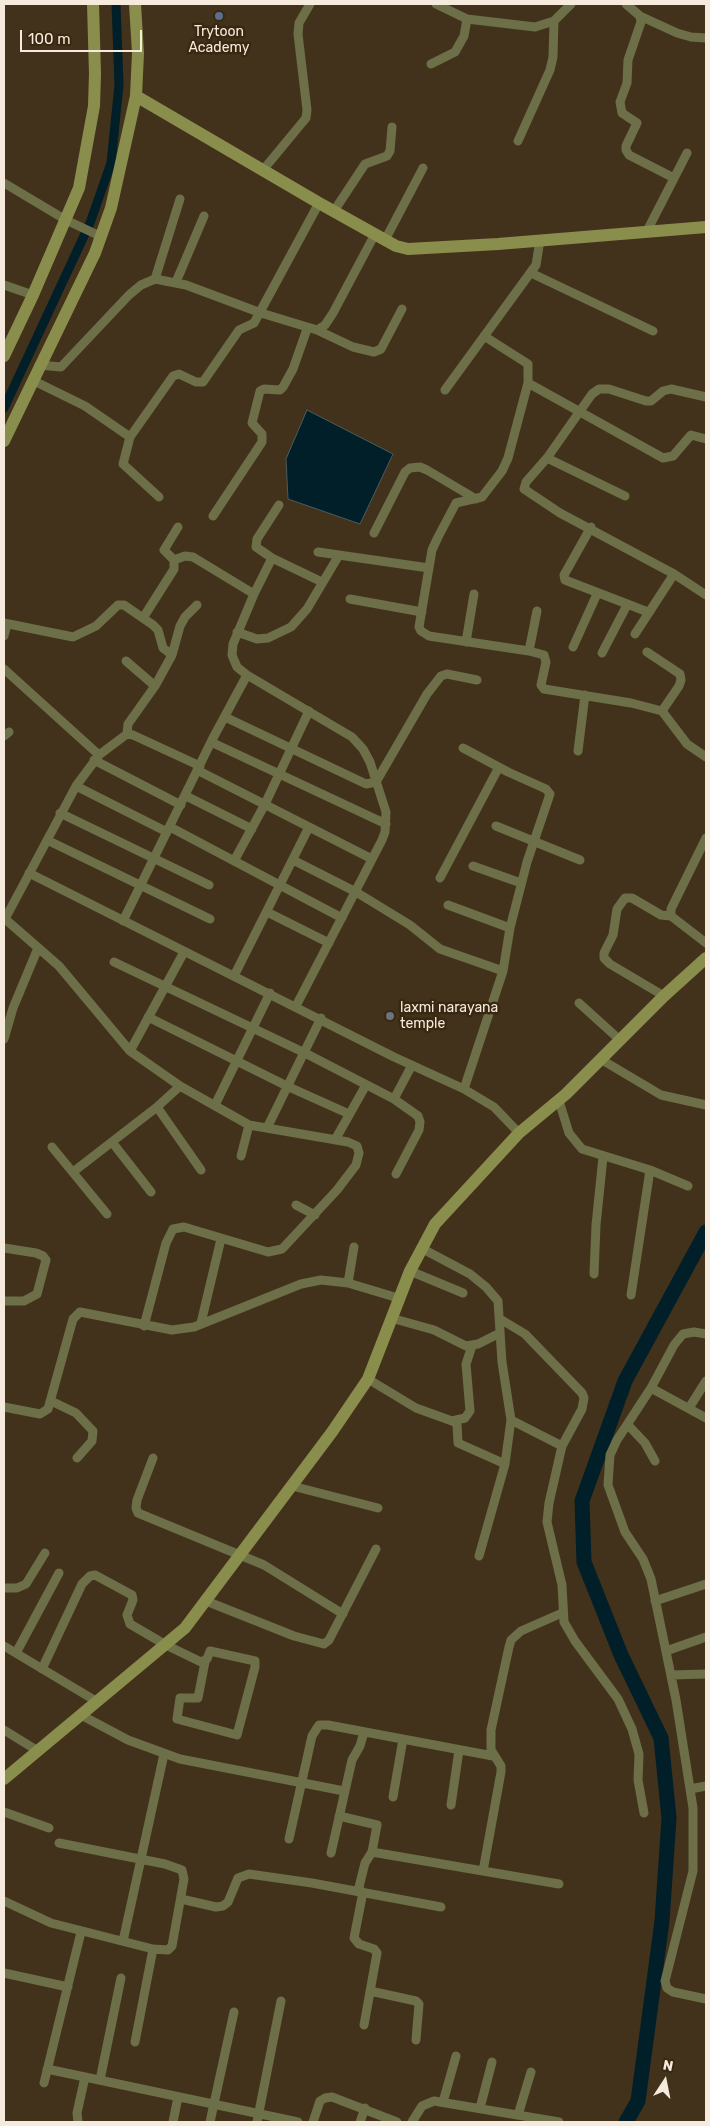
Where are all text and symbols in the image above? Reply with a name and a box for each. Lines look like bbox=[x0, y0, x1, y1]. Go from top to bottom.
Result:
marker: Trytoon Academy bbox=[213, 10, 225, 22]
scale bar bbox=[22, 20, 145, 52]
place label: Trytoon Academy bbox=[189, 24, 249, 56]
text: 100 m bbox=[28, 30, 70, 48]
place label: laxmi narayana temple bbox=[400, 1000, 498, 1032]
marker: laxmi narayana temple bbox=[384, 1010, 396, 1022]
north arrow bbox=[640, 2056, 690, 2106]
text: N bbox=[661, 2056, 675, 2075]

